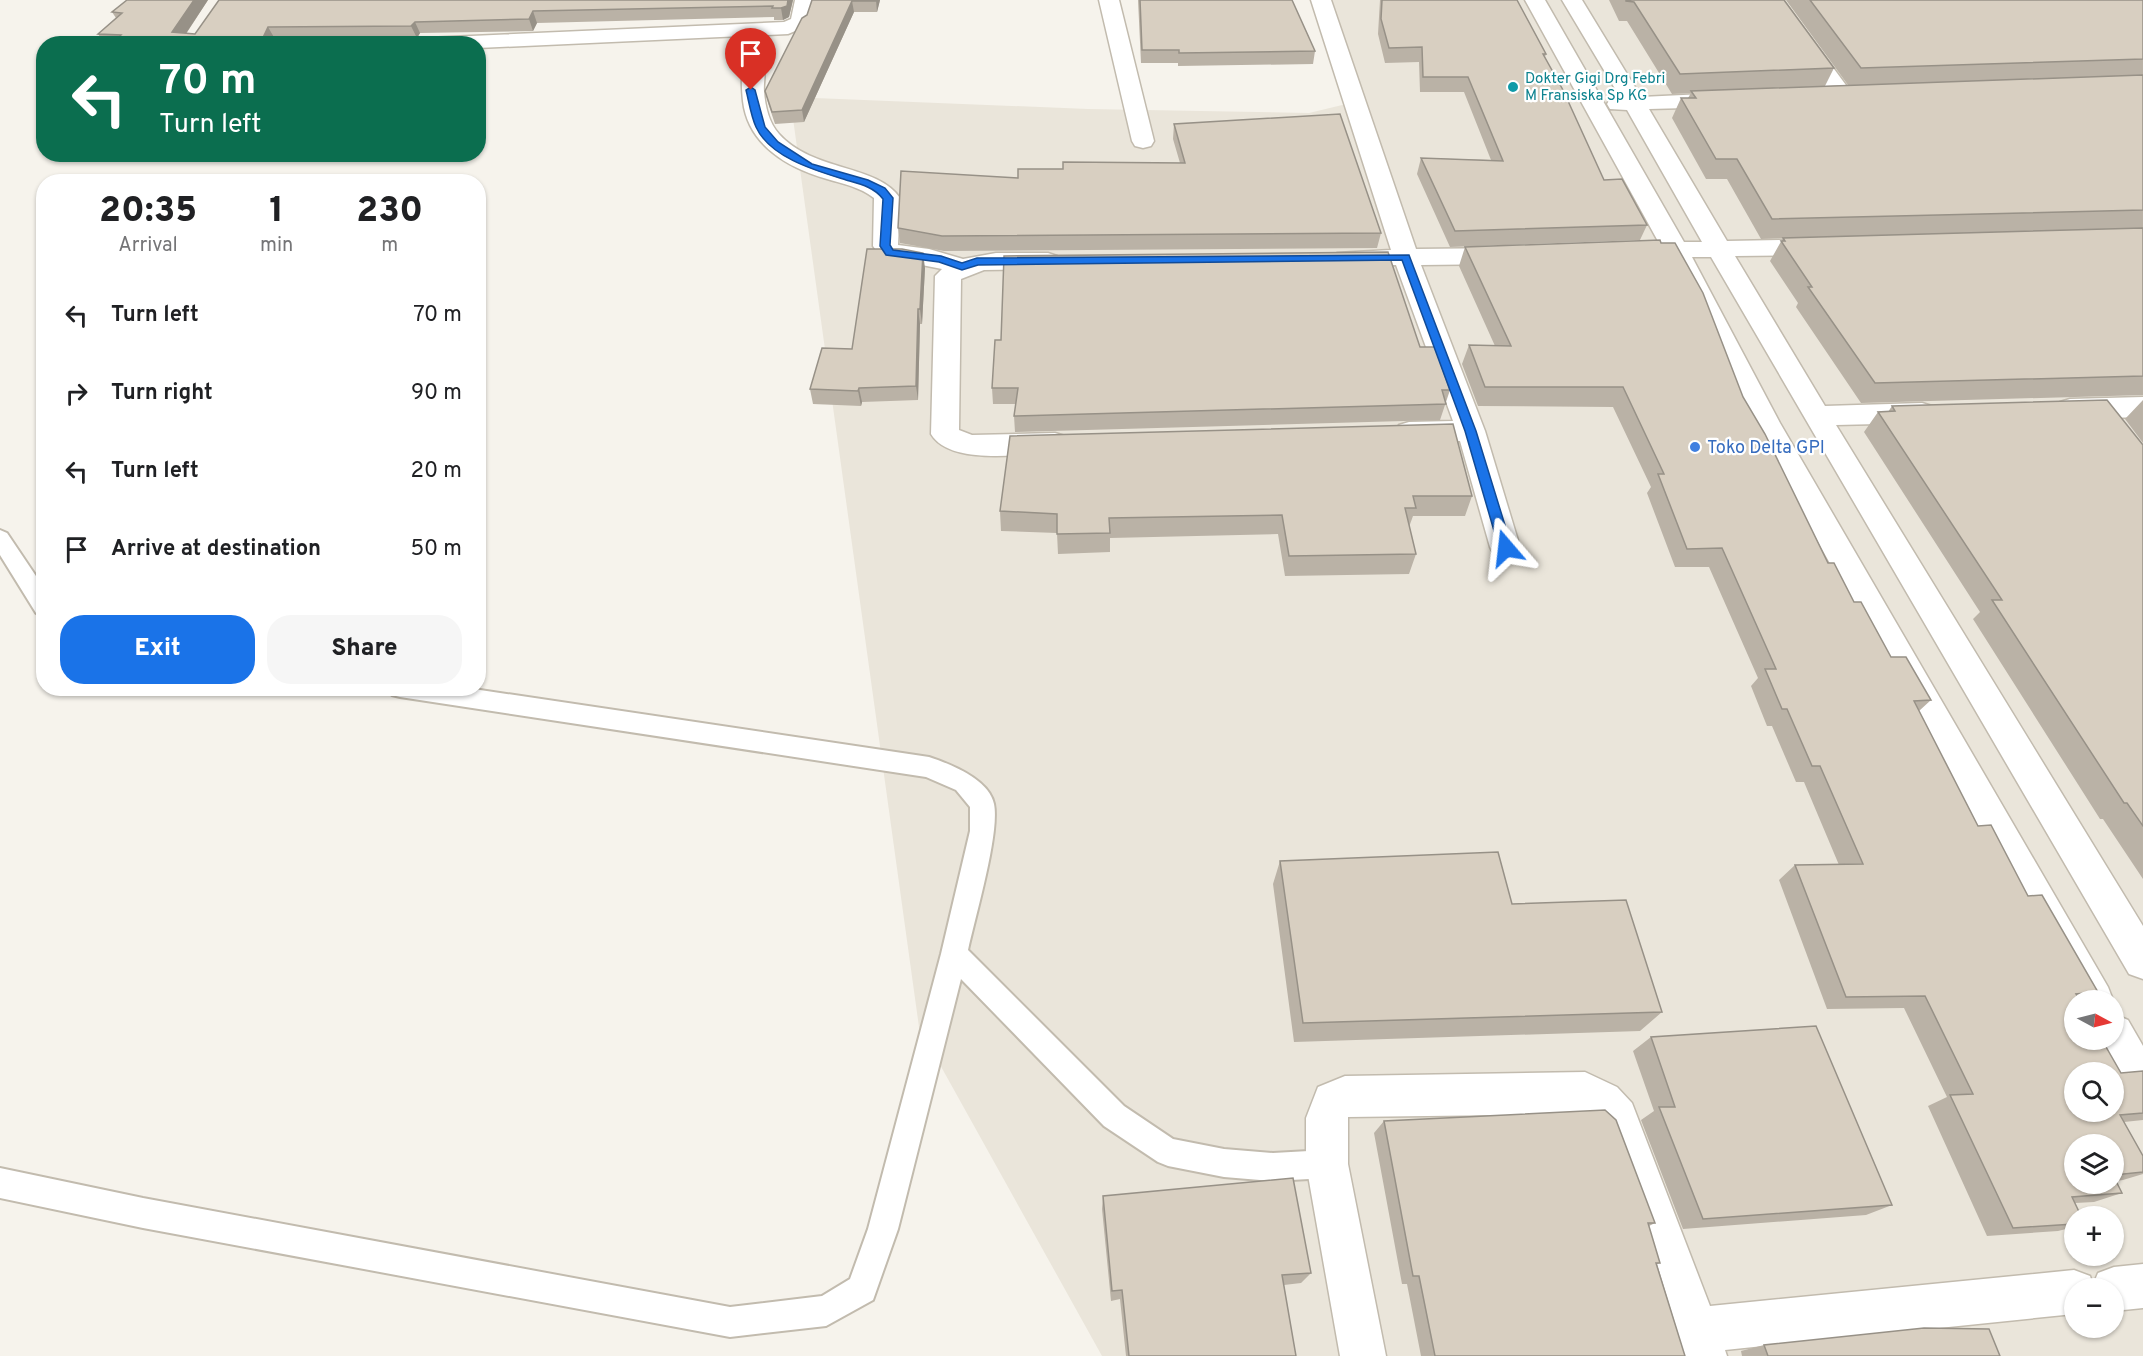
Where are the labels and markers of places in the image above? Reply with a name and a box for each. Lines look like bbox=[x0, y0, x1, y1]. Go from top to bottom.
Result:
pin bbox=[725, 28, 776, 90]
place label: Dokter Gigi Drg Febri M Fransiska Sp KG bbox=[1525, 70, 1665, 106]
marker: Dokter Gigi Drg Febri M Fransiska Sp KG bbox=[1506, 80, 1520, 94]
place label: Toko Delta GPI bbox=[1707, 437, 1825, 460]
marker: Toko Delta GPI bbox=[1688, 440, 1702, 454]

